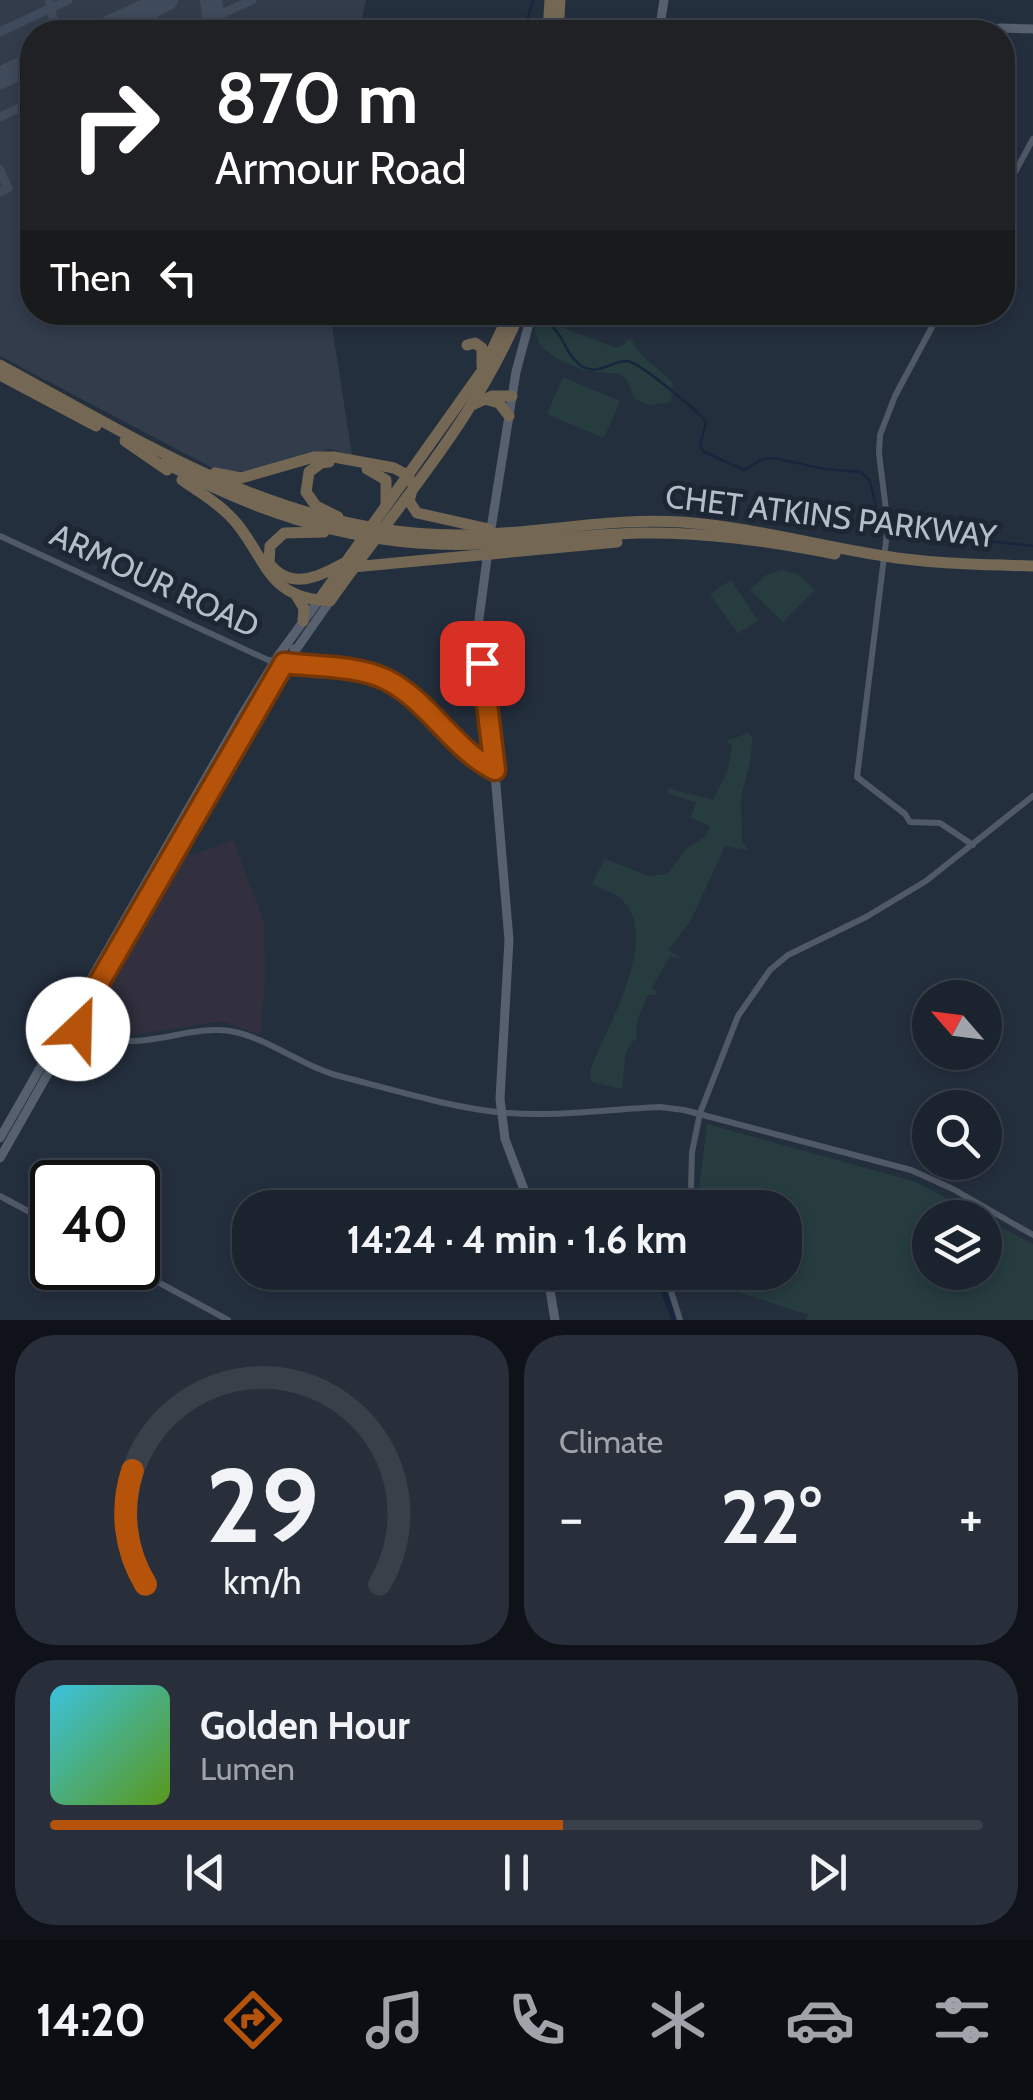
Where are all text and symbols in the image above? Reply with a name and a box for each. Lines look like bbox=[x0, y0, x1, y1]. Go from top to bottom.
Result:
text: 870 m bbox=[215, 55, 418, 141]
icon: right bbox=[50, 60, 180, 190]
text: Armour Road bbox=[215, 141, 467, 195]
icon: left bbox=[151, 250, 206, 305]
text: Then bbox=[50, 254, 131, 301]
street label: CHET ATKINS PARKWAY bbox=[663, 476, 1000, 556]
street label: ARMOUR ROAD bbox=[44, 515, 266, 645]
pin bbox=[440, 621, 525, 706]
icon: arrive bbox=[455, 636, 510, 691]
position arrow bbox=[26, 977, 130, 1081]
north arrow bbox=[912, 980, 1002, 1070]
map controls bbox=[912, 980, 1002, 1290]
button: search bbox=[912, 1090, 1002, 1180]
speed limit sign: 40 bbox=[30, 1160, 160, 1290]
button: layers bbox=[912, 1200, 1002, 1290]
text: 14:24 · 4 min · 1.6 km bbox=[347, 1216, 687, 1263]
text: Climate bbox=[559, 1422, 663, 1461]
text: 29 bbox=[205, 1442, 319, 1568]
text: 22° bbox=[720, 1471, 822, 1562]
text: − bbox=[559, 1484, 583, 1551]
text: + bbox=[959, 1484, 983, 1551]
text: km/h bbox=[223, 1560, 301, 1603]
text: Golden Hour bbox=[200, 1702, 410, 1749]
text: Lumen bbox=[200, 1749, 295, 1788]
icon: previous bbox=[178, 1845, 233, 1900]
icon: pause bbox=[489, 1845, 544, 1900]
icon: next bbox=[800, 1845, 855, 1900]
icon: directions bbox=[218, 1985, 288, 2055]
icon: music bbox=[360, 1985, 430, 2055]
icon: phone bbox=[502, 1985, 572, 2055]
icon: climate bbox=[643, 1985, 713, 2055]
icon: car bbox=[785, 1985, 855, 2055]
icon: filters bbox=[927, 1985, 997, 2055]
text: 14:20 bbox=[36, 1993, 146, 2047]

